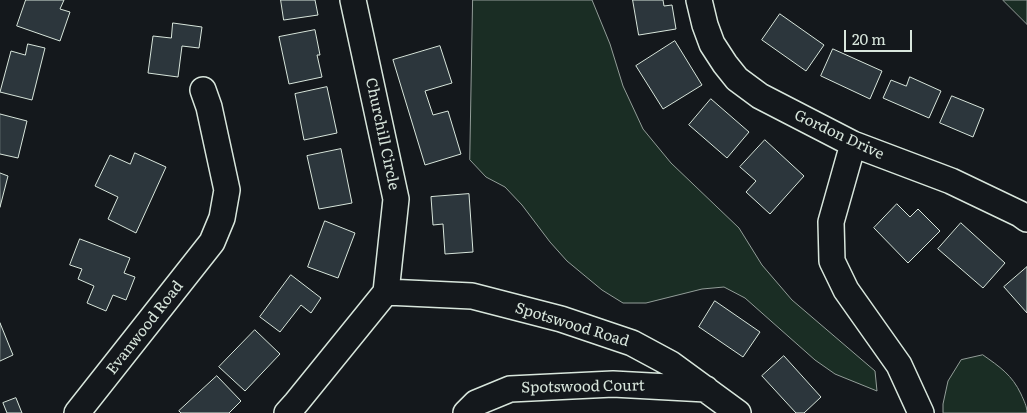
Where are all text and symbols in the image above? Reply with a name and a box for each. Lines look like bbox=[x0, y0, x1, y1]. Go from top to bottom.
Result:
scale bar bbox=[847, 20, 914, 52]
text: 20 m bbox=[852, 27, 886, 50]
street label: Churchill Circle bbox=[361, 76, 403, 192]
street label: Gordon Drive bbox=[791, 106, 887, 164]
street label: Evanwood Road bbox=[103, 278, 187, 378]
street label: Spotswood Road bbox=[513, 299, 631, 351]
street label: Spotswood Court bbox=[521, 377, 645, 397]

